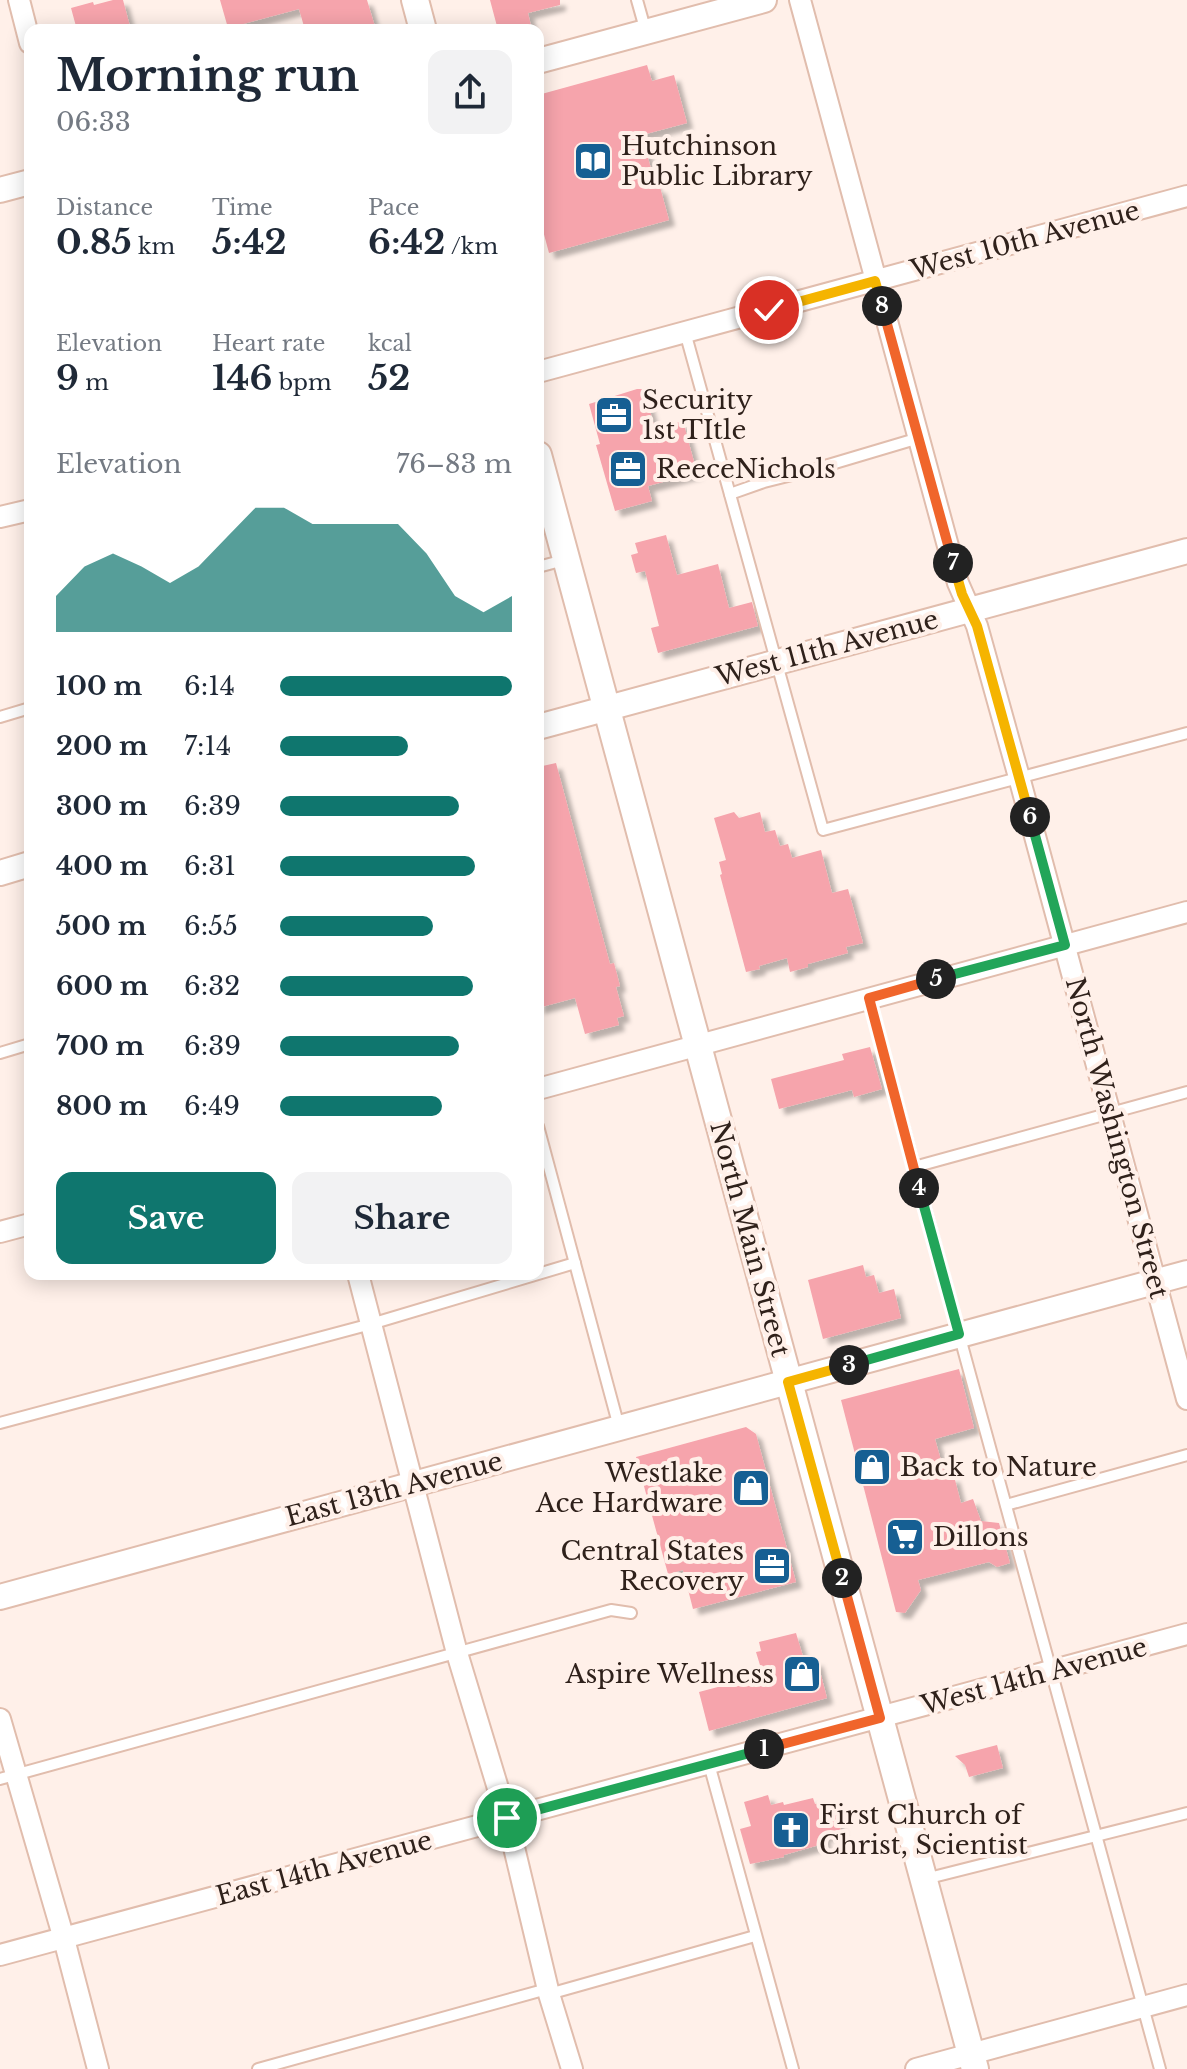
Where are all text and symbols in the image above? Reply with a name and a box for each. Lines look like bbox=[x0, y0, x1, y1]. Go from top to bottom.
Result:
text: Morning run bbox=[56, 48, 359, 103]
button: share bbox=[428, 50, 512, 134]
text: 06:33 bbox=[56, 106, 131, 138]
place label: Hutchinson Public Library bbox=[621, 130, 813, 192]
library icon: Hutchinson Public Library bbox=[572, 140, 614, 182]
text: Distance bbox=[56, 194, 153, 221]
text: Time bbox=[212, 194, 273, 221]
text: Pace bbox=[368, 194, 419, 221]
street label: West 10th Avenue bbox=[906, 194, 1143, 286]
text: 0.85 bbox=[56, 221, 132, 263]
text: 5:42 bbox=[212, 221, 287, 263]
text: 6:42 bbox=[368, 221, 445, 263]
text: km bbox=[132, 233, 175, 260]
text: /km bbox=[445, 233, 498, 260]
pin bbox=[735, 276, 803, 344]
pin: 8 bbox=[862, 286, 902, 326]
icon: check bbox=[747, 288, 791, 332]
text: 8 bbox=[875, 292, 889, 319]
text: Elevation bbox=[56, 330, 162, 357]
text: Heart rate bbox=[212, 330, 325, 357]
text: kcal bbox=[368, 330, 412, 357]
text: 9 bbox=[56, 357, 79, 399]
text: 146 bbox=[212, 357, 272, 399]
text: 52 bbox=[368, 357, 410, 399]
text: m bbox=[79, 369, 109, 396]
text: bpm bbox=[272, 369, 332, 396]
place label: Security 1st TItle bbox=[642, 384, 753, 446]
office icon: Security 1st TItle bbox=[593, 394, 635, 436]
text: Elevation bbox=[56, 448, 182, 480]
text: 76–83 m bbox=[396, 448, 512, 480]
office icon: ReeceNichols bbox=[607, 448, 649, 490]
place label: ReeceNichols bbox=[656, 453, 836, 485]
pin: 7 bbox=[933, 543, 973, 583]
text: 7 bbox=[947, 549, 959, 576]
street label: West 11th Avenue bbox=[711, 603, 942, 693]
text: 100 m bbox=[56, 670, 142, 702]
text: 6:14 bbox=[184, 670, 235, 702]
text: 200 m bbox=[56, 730, 148, 762]
text: 7:14 bbox=[184, 730, 231, 762]
text: 300 m bbox=[56, 790, 148, 822]
text: 6:39 bbox=[184, 790, 241, 822]
pin: 6 bbox=[1010, 797, 1050, 837]
text: 6 bbox=[1023, 803, 1037, 830]
text: 400 m bbox=[56, 850, 148, 882]
text: 6:31 bbox=[184, 850, 236, 882]
text: 500 m bbox=[56, 910, 146, 942]
text: 6:55 bbox=[184, 910, 238, 942]
pin: 5 bbox=[916, 959, 956, 999]
text: 5 bbox=[929, 965, 943, 992]
text: 600 m bbox=[56, 970, 148, 1002]
text: 6:32 bbox=[184, 970, 240, 1002]
street label: North Washington Street bbox=[1059, 974, 1175, 1302]
text: 700 m bbox=[56, 1030, 144, 1062]
text: 6:39 bbox=[184, 1030, 241, 1062]
text: 800 m bbox=[56, 1090, 147, 1122]
text: 6:49 bbox=[184, 1090, 240, 1122]
street label: North Main Street bbox=[703, 1118, 797, 1360]
pin: 4 bbox=[899, 1168, 939, 1208]
button: Save bbox=[56, 1172, 276, 1264]
button: Share bbox=[292, 1172, 512, 1264]
text: 4 bbox=[912, 1174, 926, 1201]
pin: 3 bbox=[829, 1345, 869, 1385]
text: 3 bbox=[842, 1351, 856, 1378]
street label: East 13th Avenue bbox=[282, 1445, 506, 1533]
shop icon: Back to Nature bbox=[851, 1446, 893, 1488]
place label: Back to Nature bbox=[900, 1451, 1097, 1483]
place label: Westlake Ace Hardware bbox=[535, 1457, 723, 1519]
shop icon: Westlake Ace Hardware bbox=[730, 1467, 772, 1509]
supermarket icon: Dillons bbox=[884, 1516, 926, 1558]
place label: Dillons bbox=[933, 1521, 1028, 1553]
place label: Central States Recovery bbox=[560, 1535, 744, 1597]
office icon: Central States Recovery bbox=[751, 1545, 793, 1587]
pin: 2 bbox=[822, 1558, 862, 1598]
text: 2 bbox=[835, 1564, 849, 1591]
street label: West 14th Avenue bbox=[917, 1630, 1150, 1722]
shop icon: Aspire Wellness bbox=[781, 1653, 823, 1695]
place label: Aspire Wellness bbox=[564, 1658, 774, 1690]
pin: 1 bbox=[744, 1729, 784, 1769]
text: 1 bbox=[759, 1735, 769, 1762]
pin bbox=[473, 1784, 541, 1852]
icon: arrive bbox=[485, 1796, 529, 1840]
place label: First Church of Christ, Scientist bbox=[819, 1799, 1028, 1861]
church icon: First Church of Christ, Scientist bbox=[770, 1809, 812, 1851]
street label: East 14th Avenue bbox=[212, 1824, 436, 1912]

